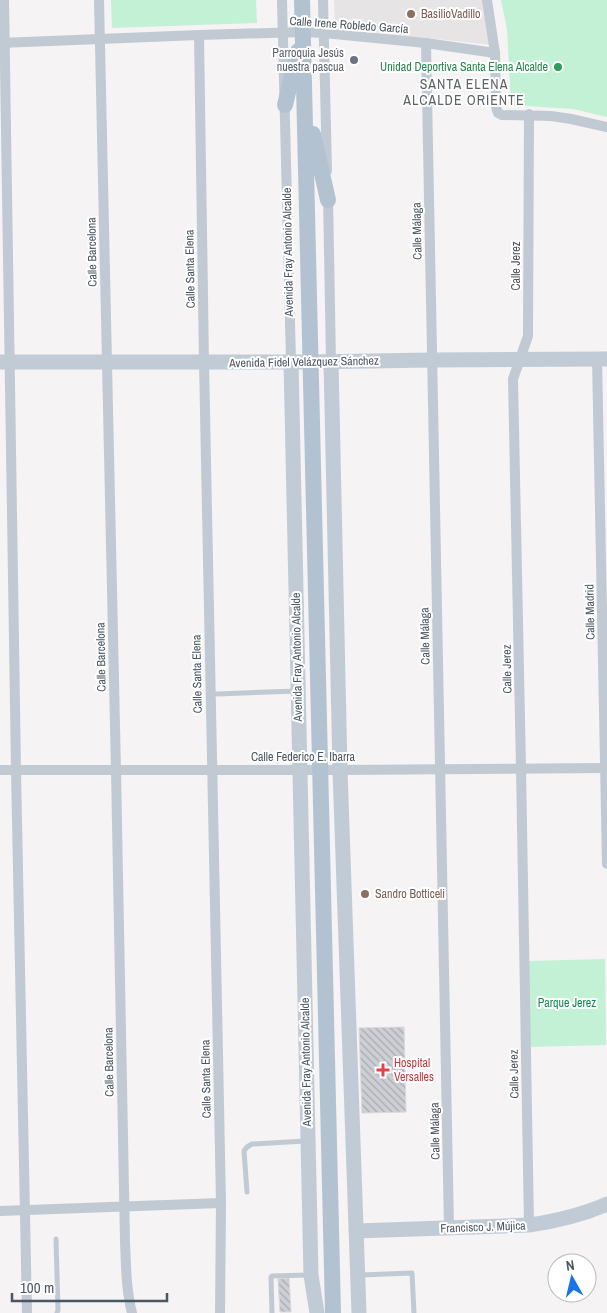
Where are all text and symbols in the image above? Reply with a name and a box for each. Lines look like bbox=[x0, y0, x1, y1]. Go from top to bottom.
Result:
place label: BasilioVadillo bbox=[421, 6, 480, 22]
marker: BasilioVadillo bbox=[405, 8, 417, 20]
street label: Calle Irene Robledo García bbox=[289, 13, 410, 37]
place label: Parroquia Jesús nuestra pascua bbox=[272, 45, 345, 75]
marker: Parroquia Jesús nuestra pascua bbox=[348, 54, 360, 66]
place label: Unidad Deportiva Santa Elena Alcalde bbox=[380, 59, 548, 75]
marker: Unidad Deportiva Santa Elena Alcalde bbox=[552, 61, 564, 73]
district label: SANTA ELENA ALCALDE ORIENTE bbox=[402, 75, 525, 109]
street label: Avenida Fray Antonio Alcalde bbox=[279, 187, 297, 318]
street label: Calle Málaga bbox=[408, 202, 425, 260]
street label: Calle Barcelona bbox=[83, 217, 101, 287]
street label: Calle Santa Elena bbox=[181, 229, 199, 309]
street label: Calle Jerez bbox=[508, 241, 524, 291]
street label: Avenida Fidel Velázquez Sánchez bbox=[228, 353, 379, 371]
street label: Calle Madrid bbox=[582, 584, 598, 640]
street label: Avenida Fray Antonio Alcalde bbox=[288, 592, 306, 723]
street label: Calle Málaga bbox=[416, 607, 433, 665]
street label: Calle Barcelona bbox=[92, 622, 110, 692]
street label: Calle Santa Elena bbox=[188, 634, 206, 714]
street label: Calle Jerez bbox=[499, 644, 515, 694]
street label: Calle Federico E. Ibarra bbox=[251, 749, 356, 765]
place label: Sandro Botticeli bbox=[375, 886, 445, 902]
marker: Sandro Botticeli bbox=[359, 888, 371, 900]
park label: Parque Jerez bbox=[538, 995, 596, 1011]
street label: Avenida Fray Antonio Alcalde bbox=[297, 997, 315, 1128]
street label: Calle Barcelona bbox=[100, 1027, 118, 1097]
street label: Calle Santa Elena bbox=[197, 1039, 215, 1119]
street label: Calle Jerez bbox=[506, 1049, 522, 1099]
place label: Hospital Versalles bbox=[394, 1055, 434, 1085]
marker: Hospital Versalles bbox=[376, 1063, 390, 1077]
street label: Calle Málaga bbox=[426, 1102, 443, 1160]
street label: Francisco J. Mújica bbox=[440, 1217, 526, 1236]
north arrow bbox=[547, 1253, 597, 1303]
text: N bbox=[565, 1256, 576, 1275]
scale bar bbox=[12, 1270, 168, 1302]
text: 100 m bbox=[20, 1277, 54, 1298]

